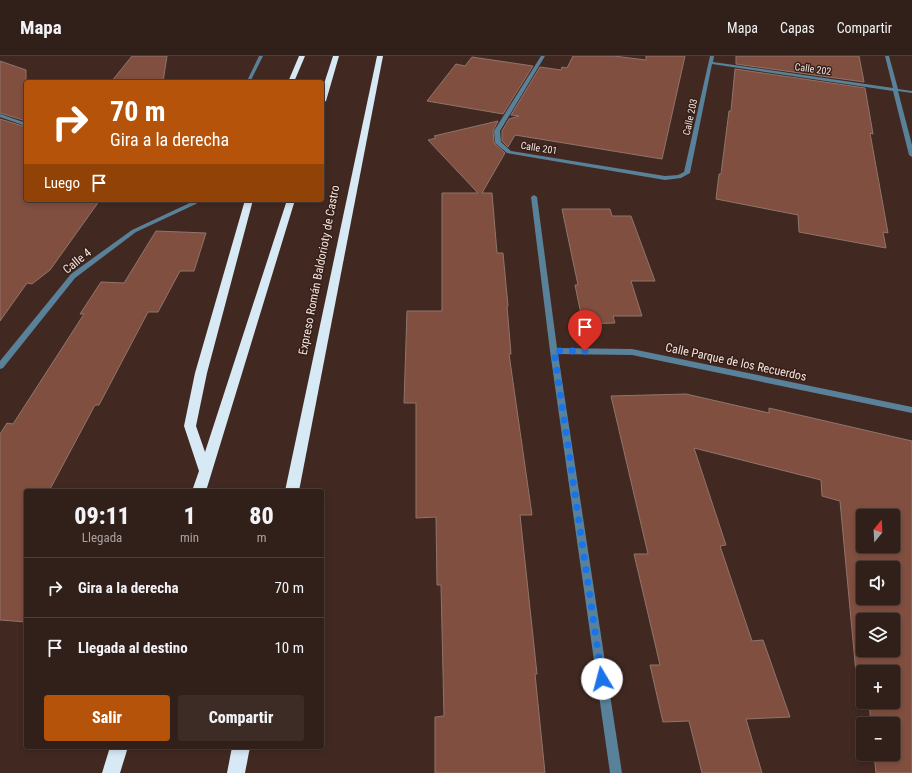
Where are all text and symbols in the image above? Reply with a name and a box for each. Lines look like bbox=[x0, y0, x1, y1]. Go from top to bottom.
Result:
text: Mapa bbox=[20, 16, 62, 39]
text: Mapa bbox=[727, 20, 758, 36]
text: Capas bbox=[780, 20, 815, 36]
text: Compartir bbox=[837, 20, 892, 36]
street label: Calle 202 bbox=[794, 61, 832, 77]
text: 70 m bbox=[110, 95, 166, 128]
icon: right bbox=[44, 96, 96, 148]
street label: Calle 203 bbox=[681, 98, 699, 136]
text: Gira a la derecha bbox=[110, 129, 229, 150]
street label: Calle 201 bbox=[520, 140, 558, 156]
icon: arrive bbox=[88, 172, 110, 194]
text: Luego bbox=[44, 174, 80, 192]
street label: Expreso Román Baldorioty de Castro bbox=[296, 184, 342, 356]
street label: Calle 4 bbox=[60, 245, 94, 277]
pin bbox=[568, 310, 602, 351]
icon: arrive bbox=[574, 316, 596, 338]
street label: Calle Parque de los Recuerdos bbox=[664, 340, 808, 384]
text: 09:11 bbox=[74, 502, 130, 530]
text: 1 bbox=[183, 502, 196, 530]
text: 80 bbox=[249, 502, 274, 530]
north arrow bbox=[856, 509, 900, 553]
map controls bbox=[856, 509, 900, 761]
text: Llegada bbox=[82, 530, 122, 545]
text: min bbox=[180, 530, 199, 545]
text: m bbox=[257, 530, 266, 545]
button: sound bbox=[856, 561, 900, 605]
icon: right bbox=[44, 577, 66, 599]
text: Gira a la derecha bbox=[78, 579, 179, 597]
text: 70 m bbox=[274, 579, 304, 597]
button: layers bbox=[856, 613, 900, 657]
icon: arrive bbox=[44, 637, 66, 659]
text: Llegada al destino bbox=[78, 639, 188, 657]
text: 10 m bbox=[274, 639, 304, 657]
position arrow bbox=[581, 658, 623, 700]
button: + bbox=[856, 665, 900, 709]
button: Salir bbox=[44, 695, 170, 741]
button: Compartir bbox=[178, 695, 304, 741]
button: − bbox=[856, 717, 900, 761]

